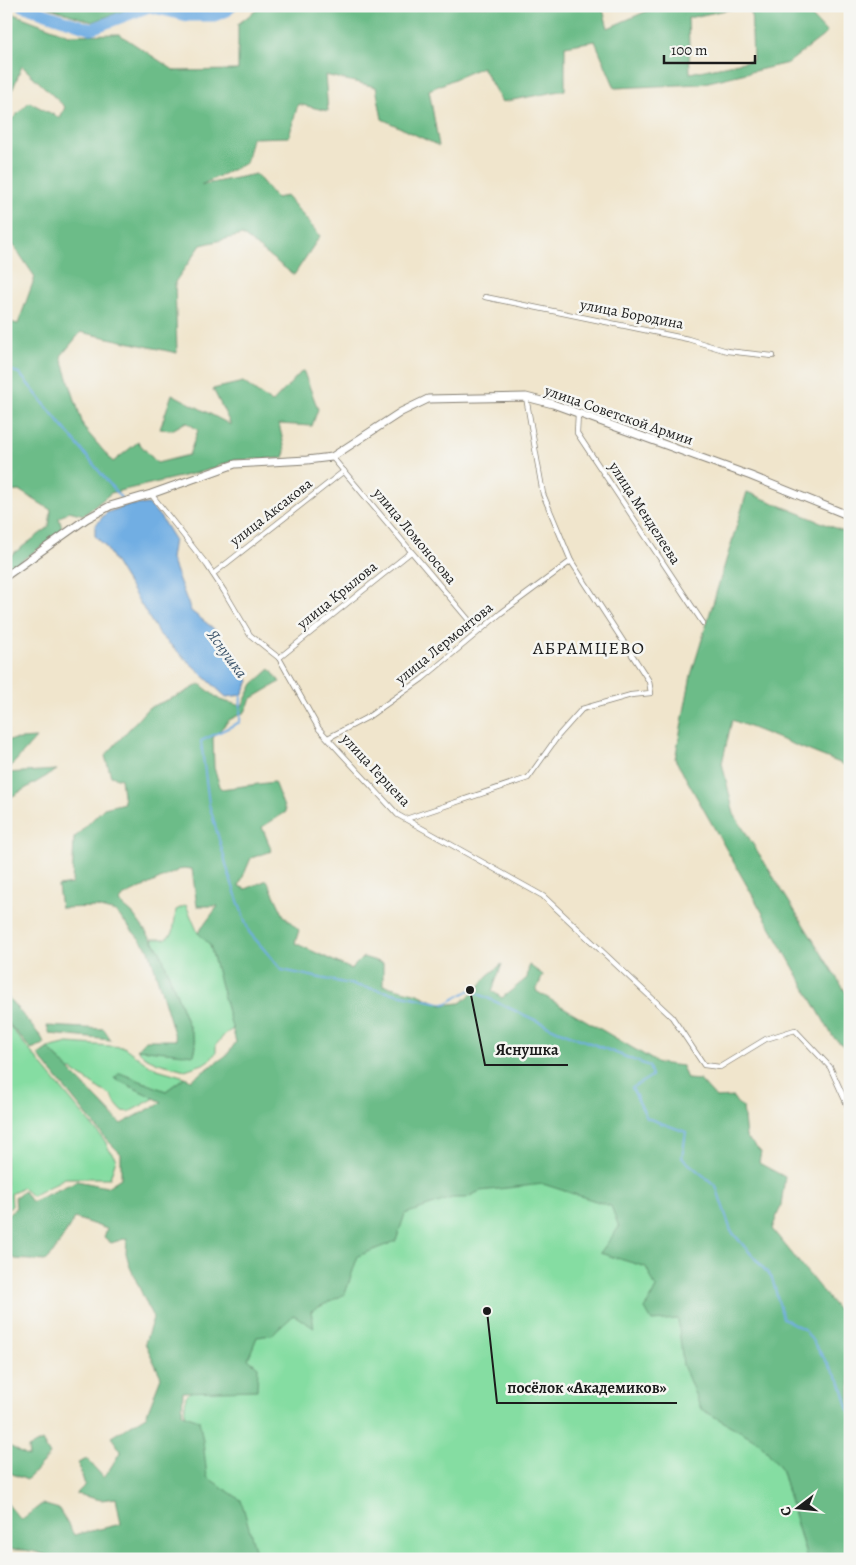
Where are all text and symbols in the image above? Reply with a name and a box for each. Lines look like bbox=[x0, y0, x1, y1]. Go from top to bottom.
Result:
scale bar bbox=[664, 32, 755, 64]
text: 100 m bbox=[671, 40, 708, 60]
street label: улица Бородина bbox=[578, 294, 686, 334]
street label: улица Советской Армии bbox=[541, 380, 696, 450]
street label: улица Менделеева bbox=[604, 457, 686, 568]
street label: улица Аксакова bbox=[225, 473, 316, 551]
street label: улица Ломоносова bbox=[368, 483, 461, 589]
street label: улица Крылова bbox=[292, 556, 381, 634]
street label: улица Лермонтова bbox=[390, 597, 497, 689]
water label: Яснушка bbox=[201, 624, 252, 683]
district label: АБРАМЦЕВО bbox=[532, 636, 645, 660]
street label: улица Герцена bbox=[336, 728, 415, 811]
callout: Яснушка bbox=[485, 1034, 568, 1065]
text: Яснушка bbox=[495, 1039, 559, 1061]
callout: посёлок «Академиков» bbox=[497, 1372, 677, 1403]
text: посёлок «Академиков» bbox=[507, 1377, 667, 1399]
north arrow bbox=[774, 1482, 824, 1532]
text: С bbox=[776, 1504, 796, 1518]

